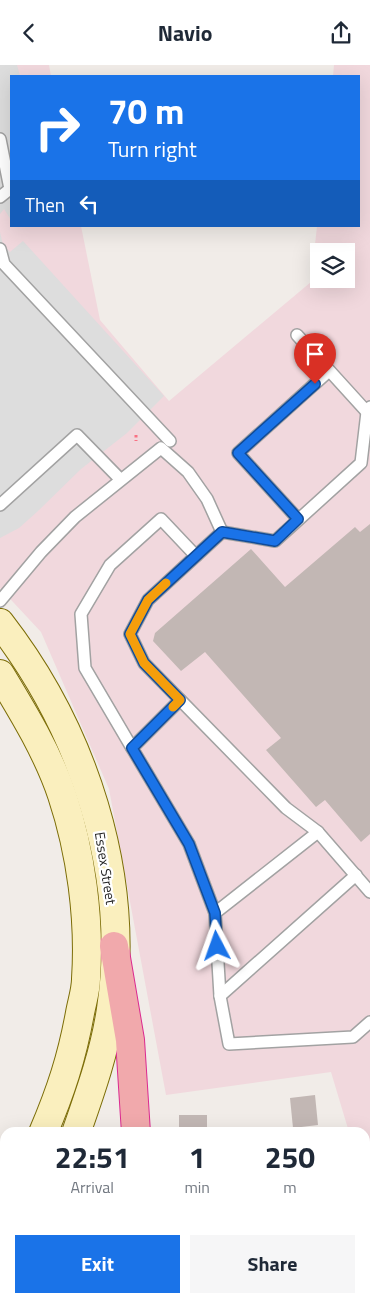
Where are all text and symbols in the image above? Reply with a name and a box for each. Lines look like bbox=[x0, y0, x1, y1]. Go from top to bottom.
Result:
text: Navio bbox=[158, 16, 212, 50]
icon: back bbox=[15, 19, 43, 47]
icon: share bbox=[327, 19, 355, 47]
text: 70 m bbox=[108, 84, 184, 138]
icon: right bbox=[25, 95, 90, 160]
text: Turn right bbox=[108, 132, 197, 166]
text: Then bbox=[25, 190, 65, 219]
icon: left bbox=[75, 190, 103, 218]
map controls bbox=[310, 243, 355, 288]
button: layers bbox=[310, 243, 355, 288]
pin bbox=[294, 333, 336, 384]
icon: arrive bbox=[301, 340, 329, 368]
street label: Essex Street bbox=[90, 830, 122, 906]
position arrow bbox=[190, 919, 242, 971]
text: 22:51 bbox=[55, 1134, 130, 1180]
text: 1 bbox=[189, 1134, 206, 1180]
text: 250 bbox=[265, 1134, 315, 1180]
text: Arrival bbox=[71, 1175, 114, 1199]
text: min bbox=[184, 1175, 210, 1199]
text: m bbox=[283, 1175, 297, 1199]
button: Exit bbox=[15, 1235, 180, 1293]
button: Share bbox=[190, 1235, 355, 1293]

